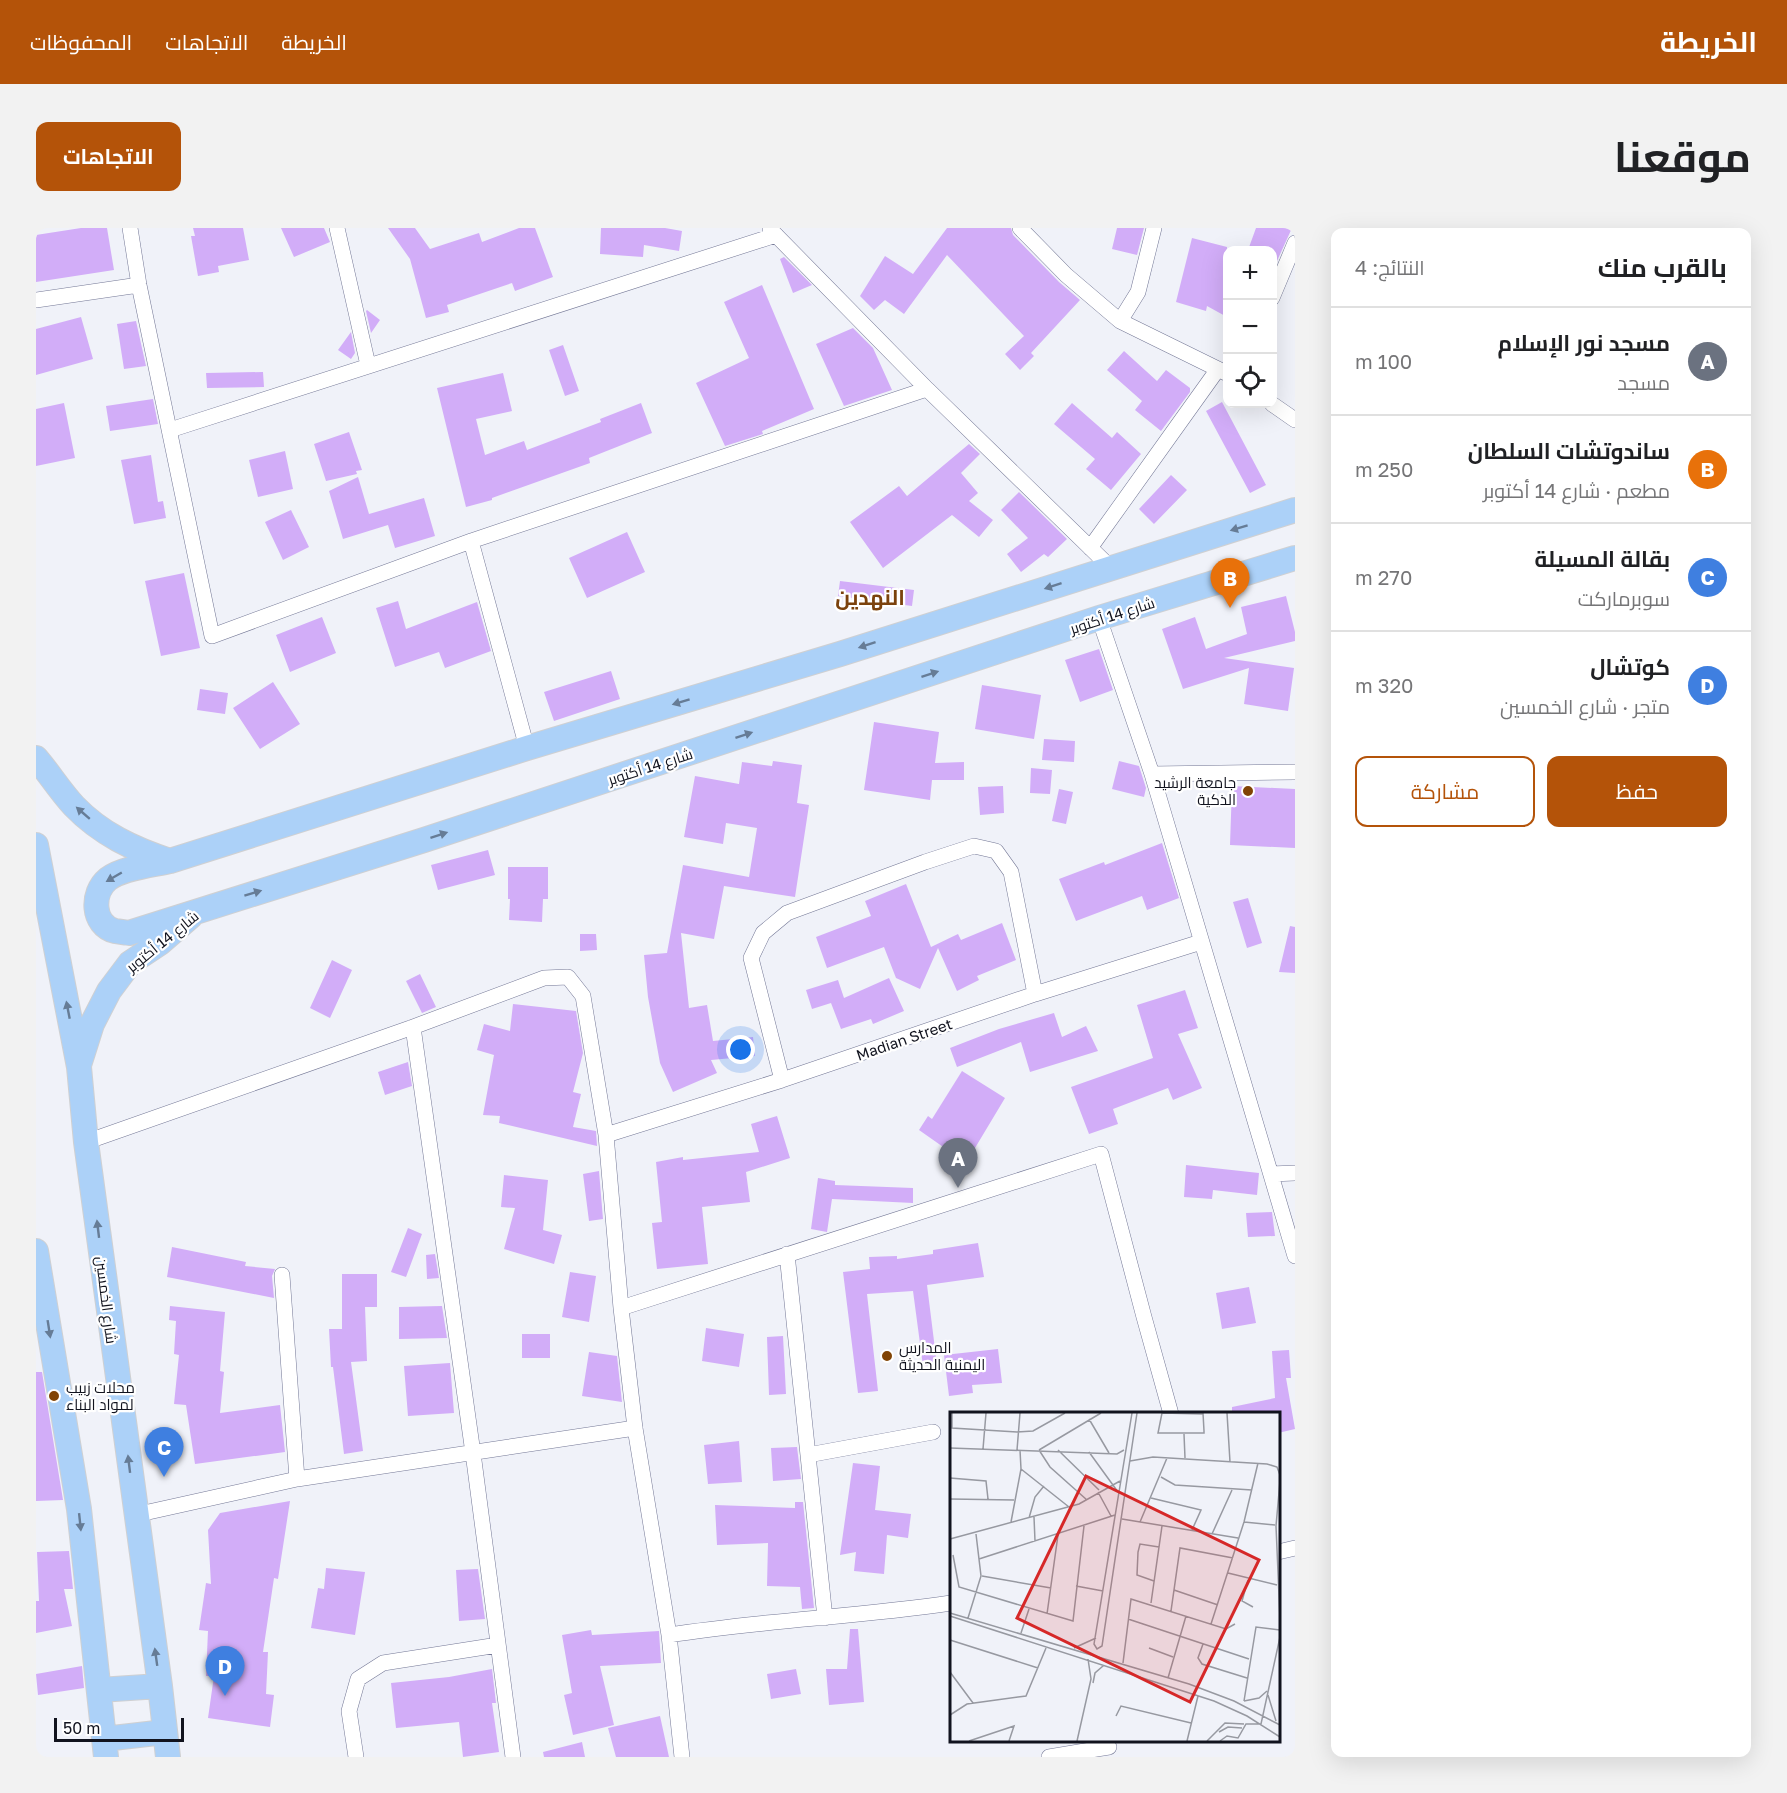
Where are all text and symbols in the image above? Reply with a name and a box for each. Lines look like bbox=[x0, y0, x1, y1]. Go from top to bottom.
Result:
text: الخريطة bbox=[1660, 25, 1757, 58]
text: المحفوظات bbox=[30, 29, 132, 55]
text: الاتجاهات bbox=[165, 29, 248, 55]
text: الخريطة bbox=[281, 29, 347, 55]
button: الاتجاهات bbox=[36, 122, 181, 191]
text: موقعنا bbox=[1614, 131, 1751, 181]
map controls bbox=[1223, 246, 1277, 408]
button: + bbox=[1223, 246, 1277, 300]
text: بالقرب منك bbox=[1598, 252, 1727, 283]
text: النتائج: 4 bbox=[1355, 255, 1425, 279]
button: − bbox=[1223, 300, 1277, 354]
text: مسجد نور الإسلام bbox=[1498, 329, 1670, 356]
text: 100 m bbox=[1355, 349, 1412, 373]
text: A bbox=[1700, 349, 1715, 373]
button: locate bbox=[1223, 354, 1277, 408]
text: مسجد bbox=[1617, 370, 1670, 394]
text: ساندوتشات السلطان bbox=[1468, 437, 1670, 464]
text: 250 m bbox=[1355, 457, 1413, 481]
text: B bbox=[1700, 457, 1715, 481]
text: مطعم · شارع 14 أكتوبر bbox=[1483, 478, 1670, 502]
one-way arrow bbox=[1230, 523, 1248, 533]
text: بقالة المسيلة bbox=[1534, 545, 1670, 572]
pin: B bbox=[1210, 558, 1250, 608]
text: 270 m bbox=[1355, 565, 1412, 589]
text: C bbox=[1700, 565, 1715, 589]
one-way arrow bbox=[1044, 581, 1062, 591]
district label: النهدين bbox=[835, 584, 905, 611]
text: سوبرماركت bbox=[1578, 586, 1670, 610]
street label: شارع 14 أكتوبر bbox=[1066, 593, 1158, 640]
one-way arrow bbox=[858, 641, 876, 650]
text: كوتشال bbox=[1590, 653, 1670, 680]
one-way arrow bbox=[921, 669, 939, 678]
text: 320 m bbox=[1355, 673, 1413, 697]
text: D bbox=[1700, 673, 1715, 697]
text: متجر · شارع الخمسين bbox=[1500, 694, 1670, 718]
one-way arrow bbox=[672, 698, 690, 707]
one-way arrow bbox=[735, 729, 753, 739]
street label: شارع 14 أكتوبر bbox=[604, 744, 696, 791]
button: مشاركة bbox=[1355, 756, 1535, 827]
button: حفظ bbox=[1547, 756, 1727, 827]
place label: جامعة الرشيد الذكية bbox=[1154, 773, 1236, 808]
marker: جامعة الرشيد الذكية bbox=[1241, 784, 1255, 798]
one-way arrow bbox=[76, 807, 91, 820]
one-way arrow bbox=[430, 829, 448, 839]
one-way arrow bbox=[105, 872, 122, 882]
one-way arrow bbox=[244, 888, 262, 897]
street label: شارع 14 أكتوبر bbox=[121, 906, 204, 979]
one-way arrow bbox=[63, 1000, 72, 1019]
street label: Madian Street bbox=[854, 1014, 954, 1064]
your location bbox=[726, 1035, 755, 1064]
pin: A bbox=[938, 1138, 978, 1188]
one-way arrow bbox=[93, 1220, 103, 1239]
street label: شارع الخمسين bbox=[90, 1255, 121, 1345]
one-way arrow bbox=[45, 1320, 54, 1339]
place label: المدارس اليمنية الحديثة bbox=[899, 1338, 985, 1373]
marker: المدارس اليمنية الحديثة bbox=[880, 1349, 894, 1363]
place label: محلات زبيب لمواد البناء bbox=[66, 1378, 135, 1414]
marker: محلات زبيب لمواد البناء bbox=[47, 1389, 61, 1403]
inset map bbox=[950, 1412, 1280, 1742]
pin: C bbox=[144, 1428, 184, 1477]
one-way arrow bbox=[124, 1455, 133, 1474]
one-way arrow bbox=[76, 1512, 85, 1531]
pin: D bbox=[206, 1646, 244, 1696]
one-way arrow bbox=[151, 1648, 160, 1667]
scale bar bbox=[54, 1715, 184, 1742]
text: 50 m bbox=[63, 1718, 100, 1738]

